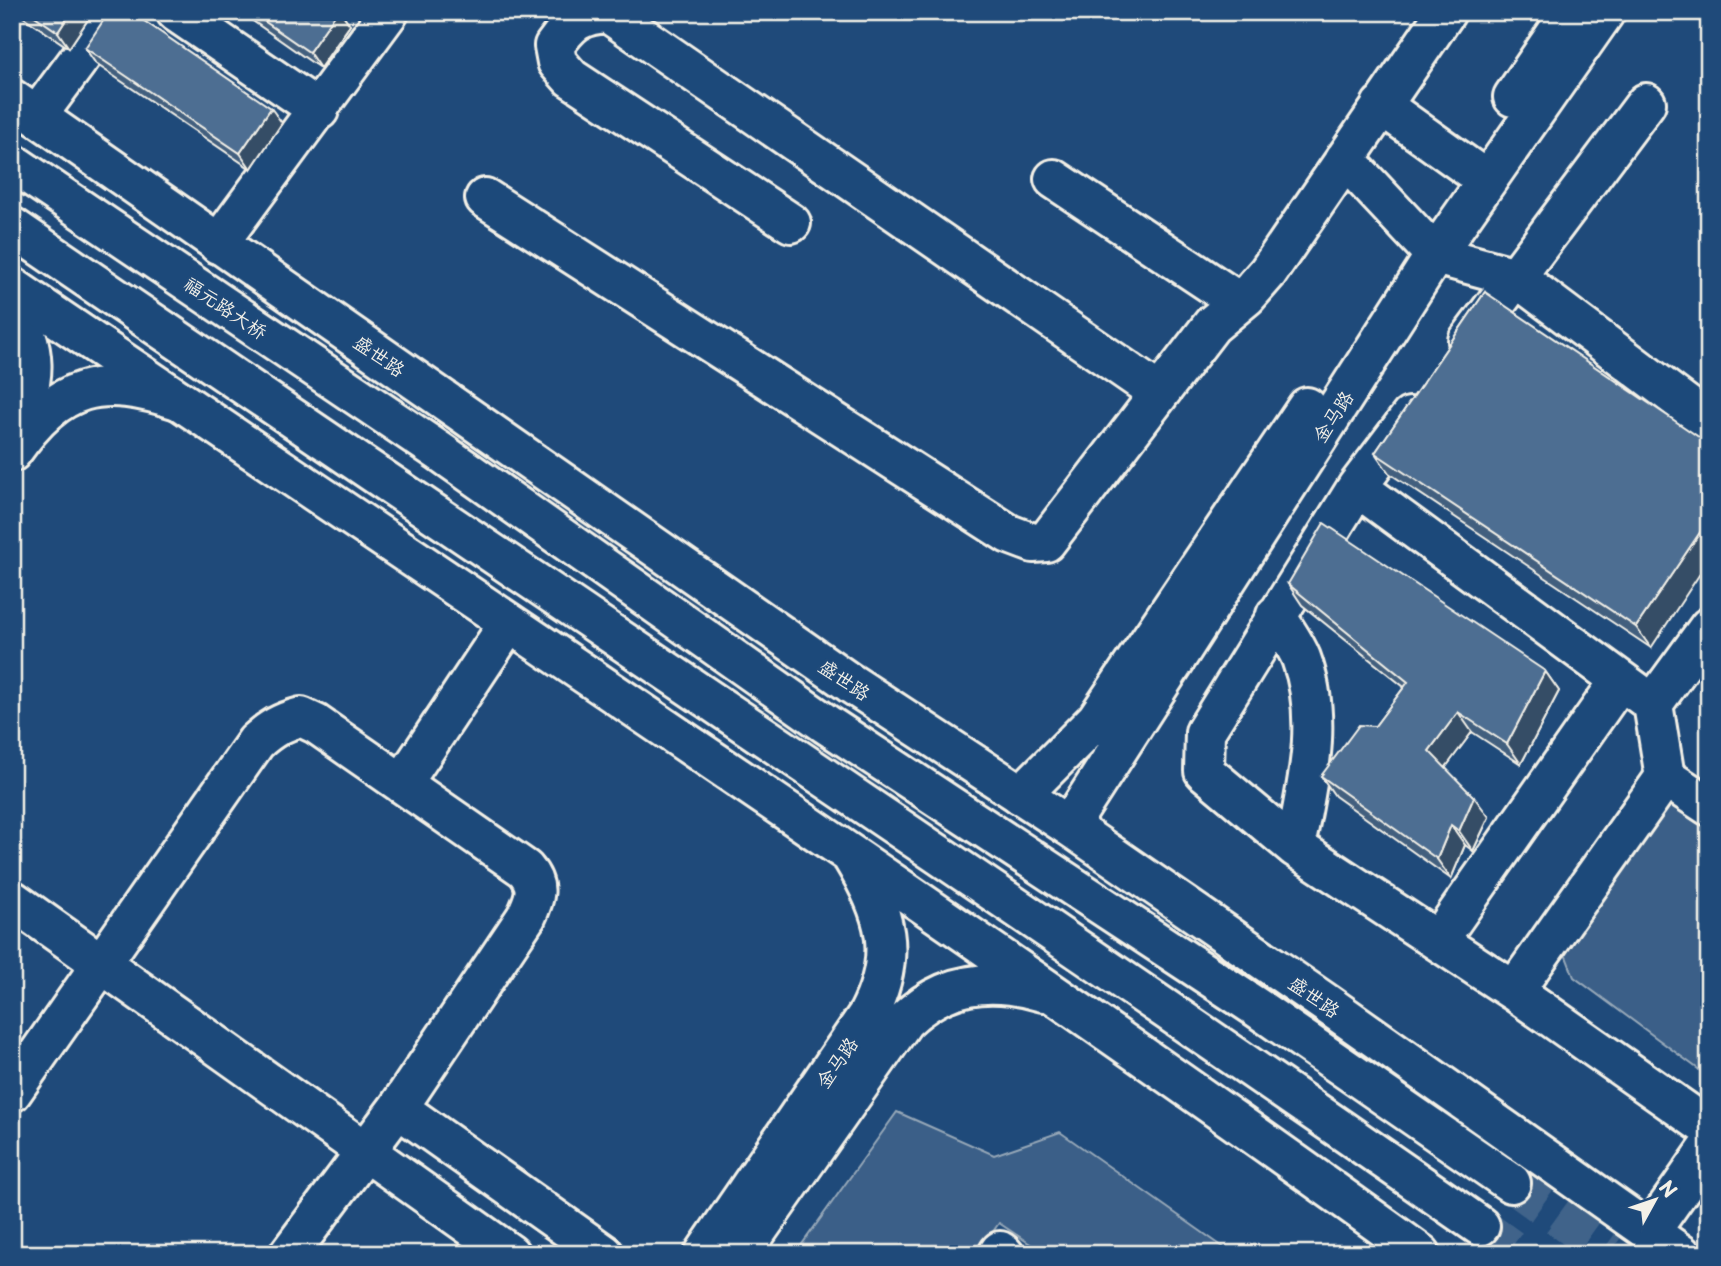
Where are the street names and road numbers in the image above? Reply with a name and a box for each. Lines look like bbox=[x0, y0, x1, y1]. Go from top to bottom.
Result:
street label: 福元路大桥 bbox=[179, 269, 273, 345]
street label: 盛世路 bbox=[349, 327, 411, 383]
street label: 金马路 bbox=[1305, 384, 1359, 448]
street label: 盛世路 bbox=[814, 651, 876, 707]
street label: 盛世路 bbox=[1284, 968, 1346, 1024]
street label: 金马路 bbox=[808, 1031, 864, 1093]

